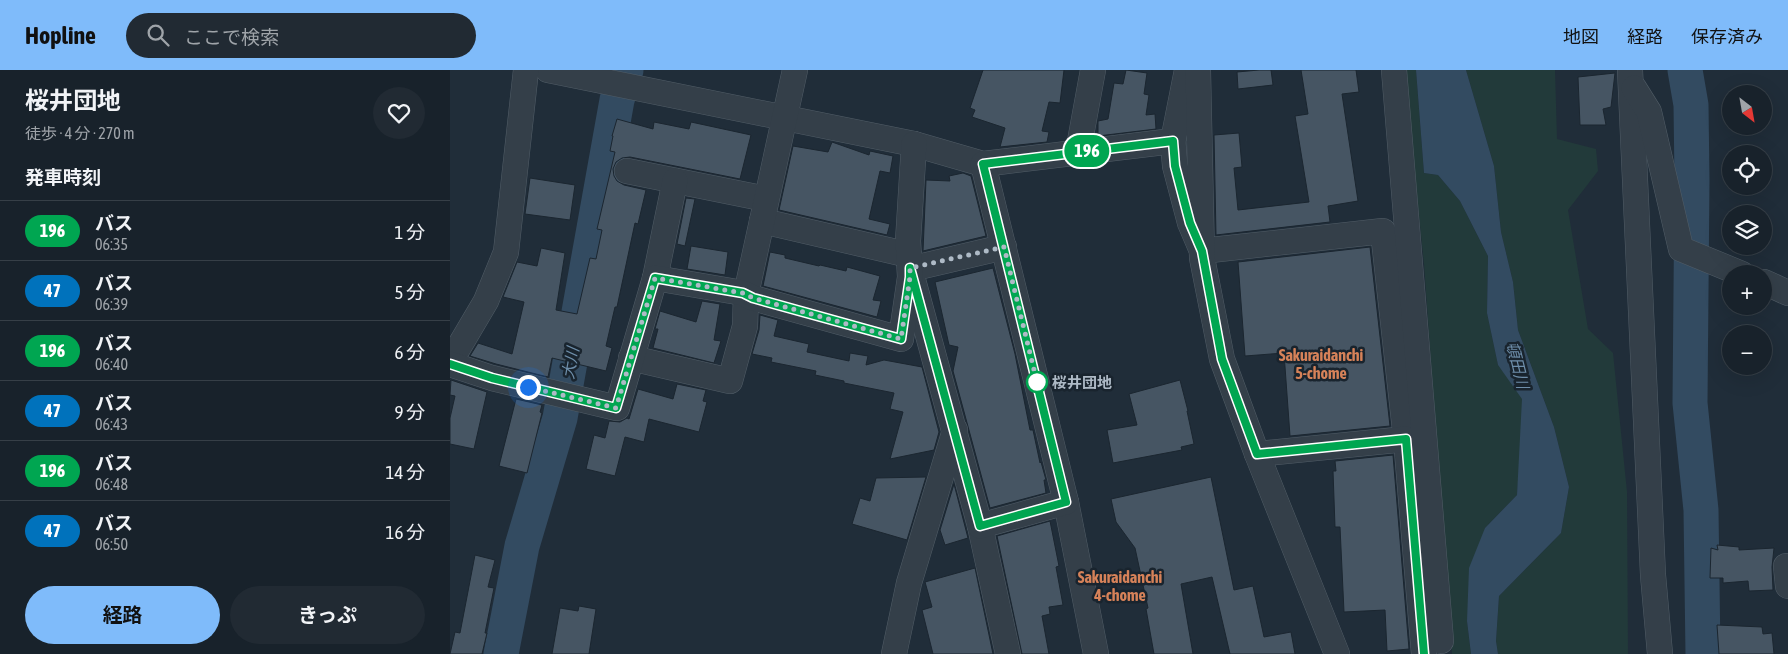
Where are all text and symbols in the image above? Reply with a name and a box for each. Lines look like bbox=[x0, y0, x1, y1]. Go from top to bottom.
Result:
search box bbox=[126, 13, 476, 58]
icon: search bbox=[144, 21, 172, 49]
text: Hopline bbox=[25, 22, 96, 49]
text: ここで検索 bbox=[184, 26, 279, 48]
text: 地図 bbox=[1563, 26, 1599, 47]
text: 経路 bbox=[1627, 26, 1663, 47]
text: 保存済み bbox=[1691, 26, 1763, 47]
north arrow bbox=[1722, 85, 1772, 135]
map controls bbox=[1722, 85, 1772, 375]
text: 桜井団地 bbox=[25, 87, 121, 114]
button: heart bbox=[373, 87, 425, 139]
text: 徒歩 · 4 分 · 270 m bbox=[25, 124, 135, 142]
line badge: 196 bbox=[1058, 135, 1116, 167]
text: 196 bbox=[1074, 140, 1100, 161]
button: locate bbox=[1722, 145, 1772, 195]
text: 発車時刻 bbox=[25, 166, 101, 188]
button: layers bbox=[1722, 205, 1772, 255]
text: バス bbox=[95, 212, 133, 234]
text: 196 bbox=[40, 220, 65, 241]
text: 1 分 bbox=[394, 221, 425, 243]
text: 06:35 bbox=[95, 235, 128, 253]
button: + bbox=[1722, 265, 1772, 315]
text: バス bbox=[95, 272, 133, 294]
text: 47 bbox=[44, 280, 61, 301]
text: 5 分 bbox=[394, 281, 425, 303]
text: 06:39 bbox=[95, 295, 128, 313]
button: − bbox=[1722, 325, 1772, 375]
text: バス bbox=[95, 332, 133, 354]
text: 196 bbox=[40, 340, 65, 361]
water label: 頓田川 bbox=[1503, 340, 1533, 392]
text: 6 分 bbox=[394, 341, 425, 363]
water label: 大川 bbox=[558, 344, 582, 380]
district label: Sakuraidanchi 5-chome bbox=[1279, 346, 1364, 382]
text: 06:40 bbox=[95, 355, 128, 373]
marker: 桜井団地 bbox=[1026, 371, 1048, 393]
place label: 桜井団地 bbox=[1052, 374, 1112, 391]
your location bbox=[516, 375, 541, 400]
text: バス bbox=[95, 392, 133, 414]
text: 47 bbox=[44, 400, 61, 421]
text: 9 分 bbox=[394, 401, 425, 423]
text: 06:43 bbox=[95, 415, 128, 433]
text: バス bbox=[95, 452, 133, 474]
text: 196 bbox=[40, 460, 65, 481]
text: 14 分 bbox=[386, 461, 425, 483]
text: 06:48 bbox=[95, 475, 128, 493]
text: バス bbox=[95, 512, 133, 534]
text: 47 bbox=[44, 520, 61, 541]
text: 16 分 bbox=[386, 521, 425, 543]
text: 06:50 bbox=[95, 535, 128, 553]
district label: Sakuraidanchi 4-chome bbox=[1078, 568, 1163, 604]
button: 経路 bbox=[25, 586, 220, 644]
button: きっぷ bbox=[230, 586, 425, 644]

